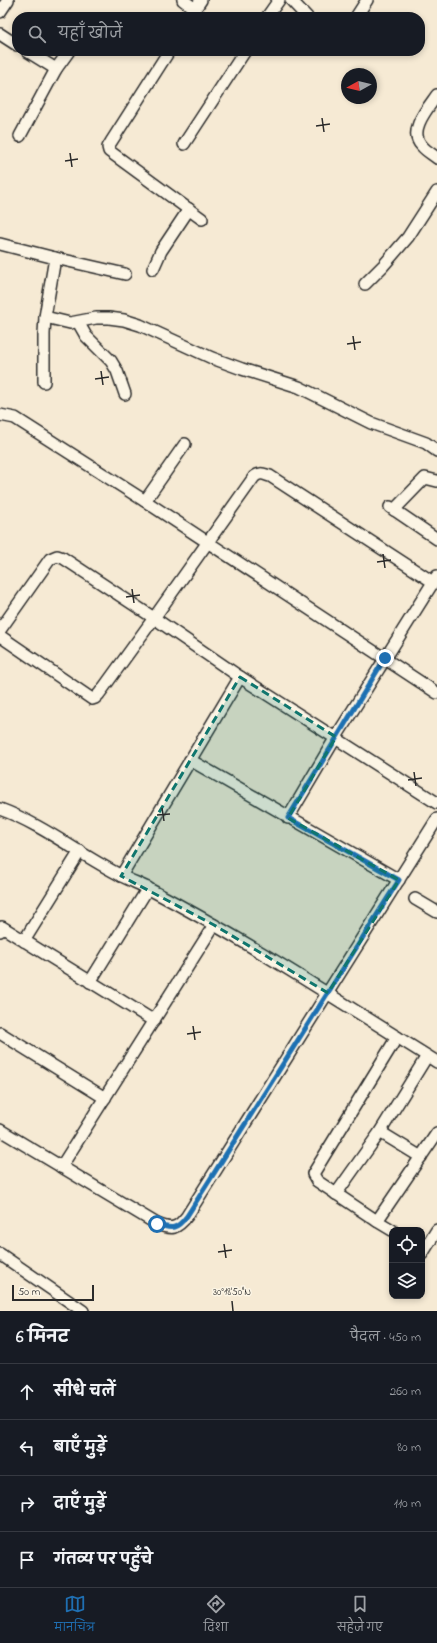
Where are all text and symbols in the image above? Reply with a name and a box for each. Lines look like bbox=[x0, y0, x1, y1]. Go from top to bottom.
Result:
search box bbox=[12, 12, 425, 56]
icon: search bbox=[26, 23, 48, 45]
text: यहाँ खोजें bbox=[58, 23, 122, 45]
north arrow bbox=[341, 68, 377, 104]
route end bbox=[376, 649, 394, 667]
route start bbox=[148, 1215, 166, 1233]
map controls bbox=[389, 1227, 425, 1299]
button: locate bbox=[389, 1227, 425, 1263]
button: layers bbox=[389, 1263, 425, 1299]
scale bar bbox=[12, 1283, 94, 1302]
text: 50 m bbox=[18, 1284, 40, 1300]
text: 30°18'50"N bbox=[213, 1285, 251, 1300]
text: 6 मिनट bbox=[16, 1325, 69, 1350]
text: पैदल · 450 m bbox=[350, 1328, 421, 1347]
icon: ahead bbox=[16, 1381, 38, 1403]
text: सीधे चलें bbox=[54, 1381, 115, 1403]
text: 260 m bbox=[390, 1382, 421, 1401]
icon: left bbox=[16, 1437, 38, 1459]
text: बाएँ मुड़ें bbox=[54, 1437, 107, 1459]
text: 80 m bbox=[397, 1438, 421, 1457]
icon: right bbox=[16, 1493, 38, 1515]
text: दाएँ मुड़ें bbox=[54, 1493, 106, 1515]
text: 110 m bbox=[394, 1494, 421, 1513]
icon: arrive bbox=[16, 1549, 38, 1571]
text: गंतव्य पर पहुँचे bbox=[54, 1549, 153, 1571]
tab: मानचित्र bbox=[54, 1593, 95, 1639]
tab: दिशा bbox=[203, 1593, 228, 1639]
tab: सहेजे गए bbox=[337, 1593, 383, 1639]

